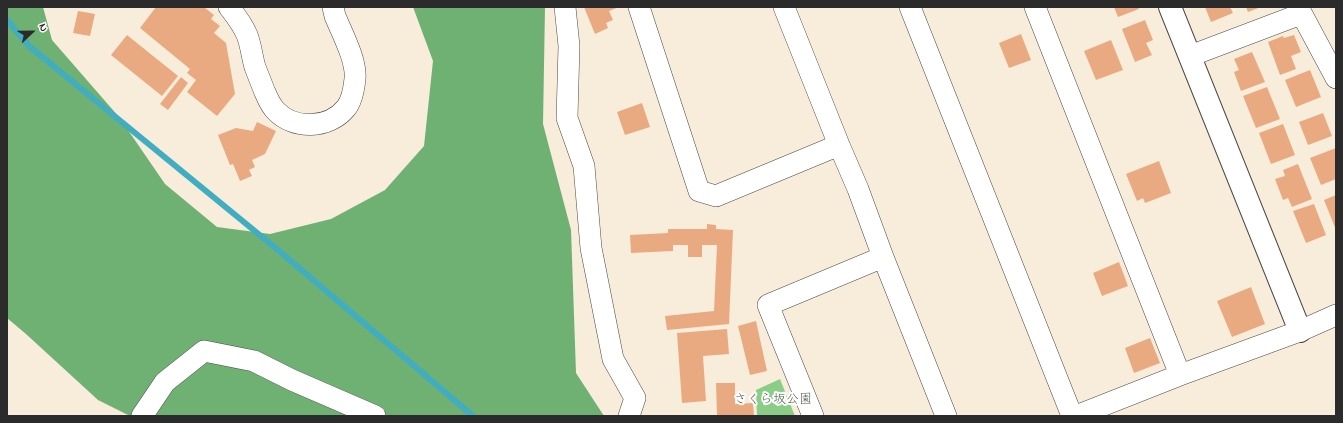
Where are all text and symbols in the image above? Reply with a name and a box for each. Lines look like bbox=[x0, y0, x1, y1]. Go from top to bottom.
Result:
north arrow bbox=[12, 12, 52, 52]
text: N bbox=[34, 21, 52, 34]
park label: さくら坂公園 bbox=[734, 393, 812, 409]

